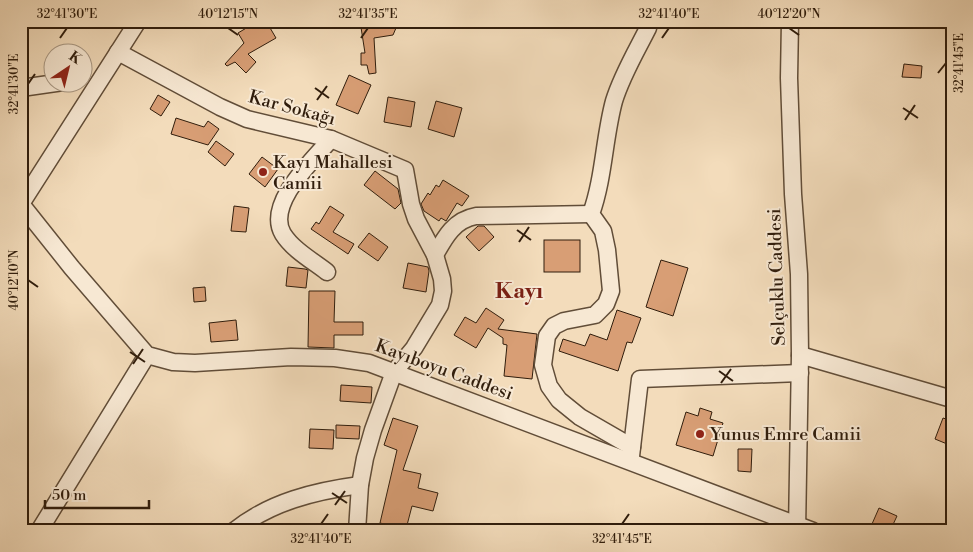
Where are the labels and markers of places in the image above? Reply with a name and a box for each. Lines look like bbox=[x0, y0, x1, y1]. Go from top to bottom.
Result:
place label: Kayı Mahallesi Camii bbox=[273, 151, 393, 195]
marker: Kayı Mahallesi Camii bbox=[257, 166, 269, 178]
place label: Yunus Emre Camii bbox=[709, 423, 861, 446]
marker: Yunus Emre Camii bbox=[694, 428, 706, 440]

